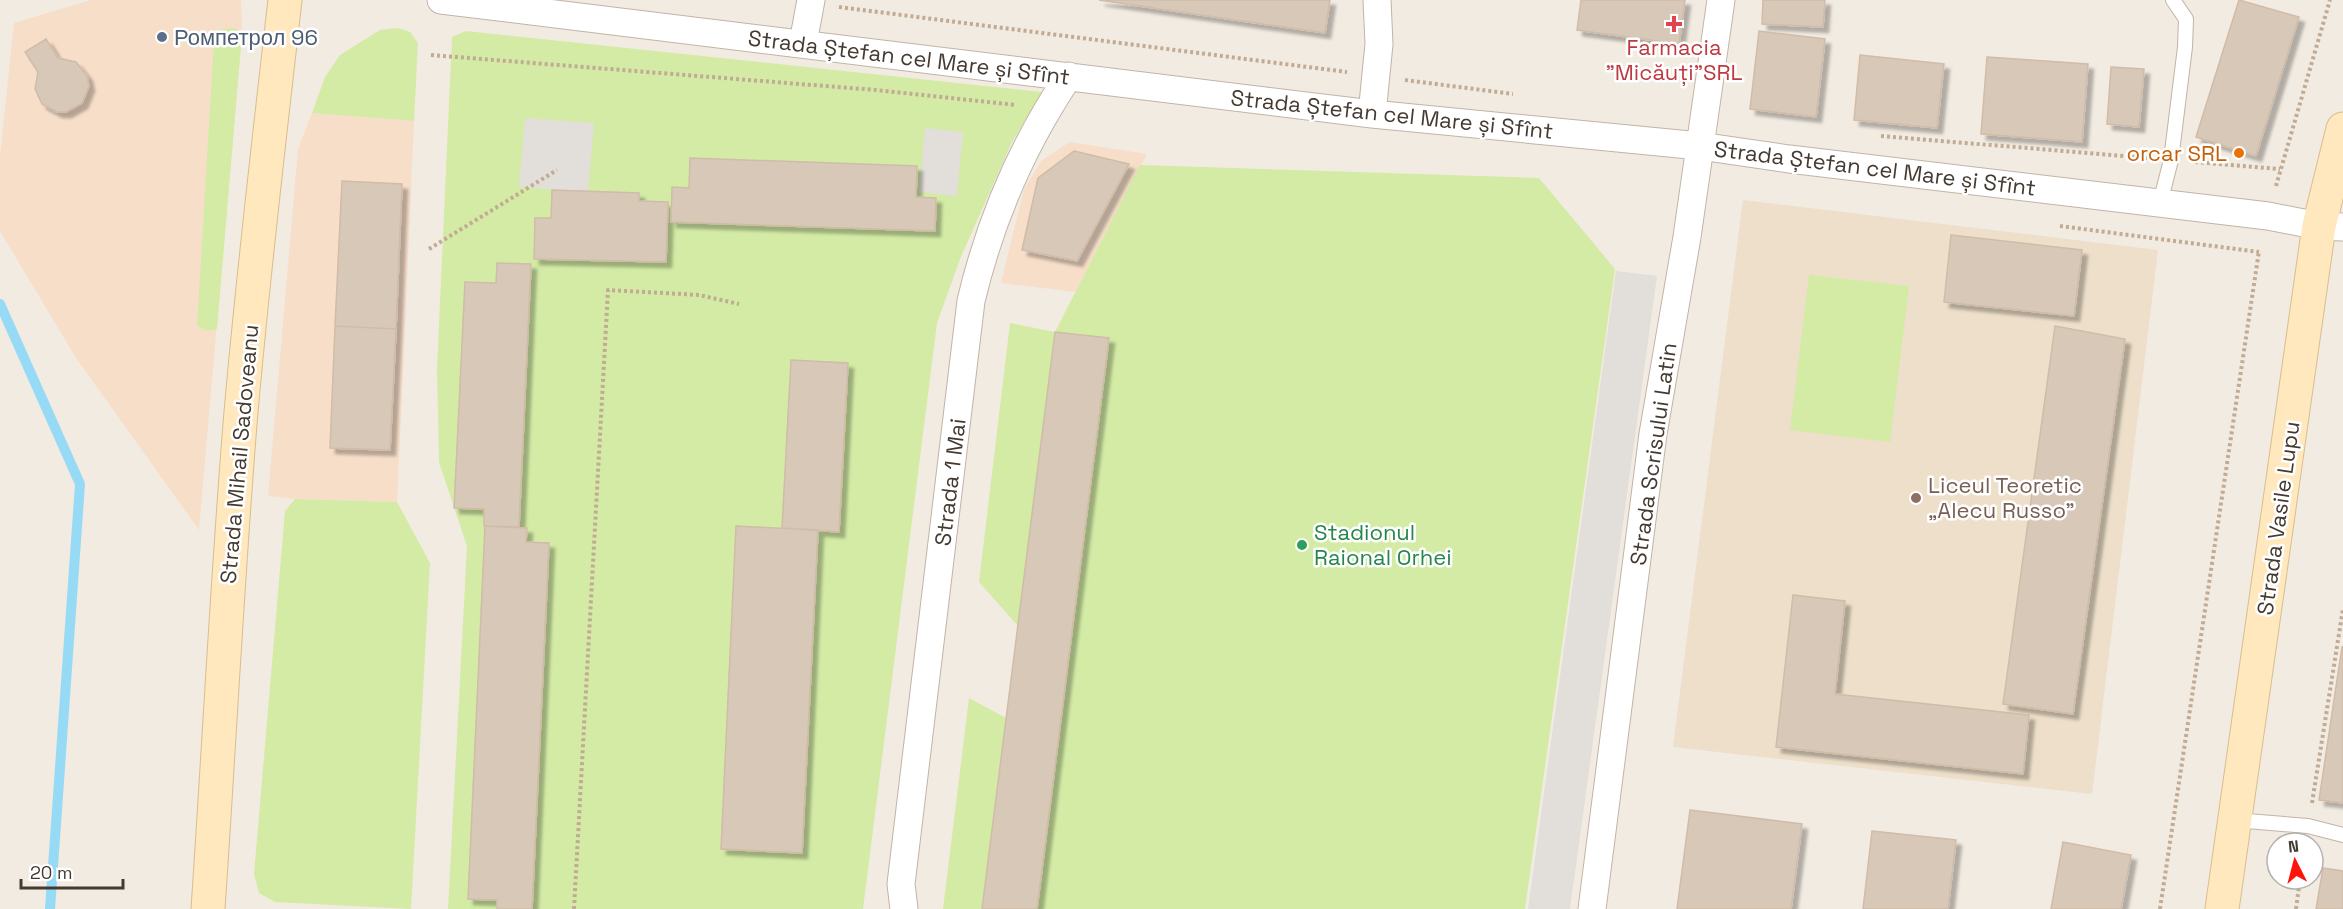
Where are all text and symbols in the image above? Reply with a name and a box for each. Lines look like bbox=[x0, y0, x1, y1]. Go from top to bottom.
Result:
marker: Farmacia "Micăuți"SRL bbox=[1667, 17, 1681, 31]
place label: Ромпетрол 96 bbox=[174, 23, 318, 51]
street label: Strada Ștefan cel Mare și Sfînt bbox=[747, 23, 1071, 91]
marker: Ромпетрол 96 bbox=[155, 30, 169, 44]
place label: Farmacia "Micăuți"SRL bbox=[1605, 33, 1743, 86]
street label: Strada Ștefan cel Mare și Sfînt bbox=[1229, 83, 1555, 145]
street label: Strada Ștefan cel Mare și Sfînt bbox=[1713, 134, 2037, 202]
place label: orcar SRL bbox=[2126, 139, 2227, 167]
marker: orcar SRL bbox=[2232, 146, 2246, 160]
street label: Strada Mihail Sadoveanu bbox=[214, 323, 264, 585]
street label: Strada Scrisului Latin bbox=[1624, 341, 1682, 567]
street label: Strada 1 Mai bbox=[928, 417, 972, 547]
street label: Strada Vasile Lupu bbox=[2251, 419, 2305, 617]
place label: Liceul Teoretic „Alecu Russo” bbox=[1928, 471, 2082, 524]
marker: Liceul Teoretic „Alecu Russo” bbox=[1909, 491, 1923, 505]
place label: Stadionul Raional Orhei bbox=[1314, 518, 1452, 571]
marker: Stadionul Raional Orhei bbox=[1295, 538, 1309, 552]
north arrow bbox=[2265, 831, 2325, 891]
text: N bbox=[2287, 836, 2300, 858]
scale bar bbox=[21, 852, 123, 890]
text: 20 m bbox=[30, 861, 73, 884]

